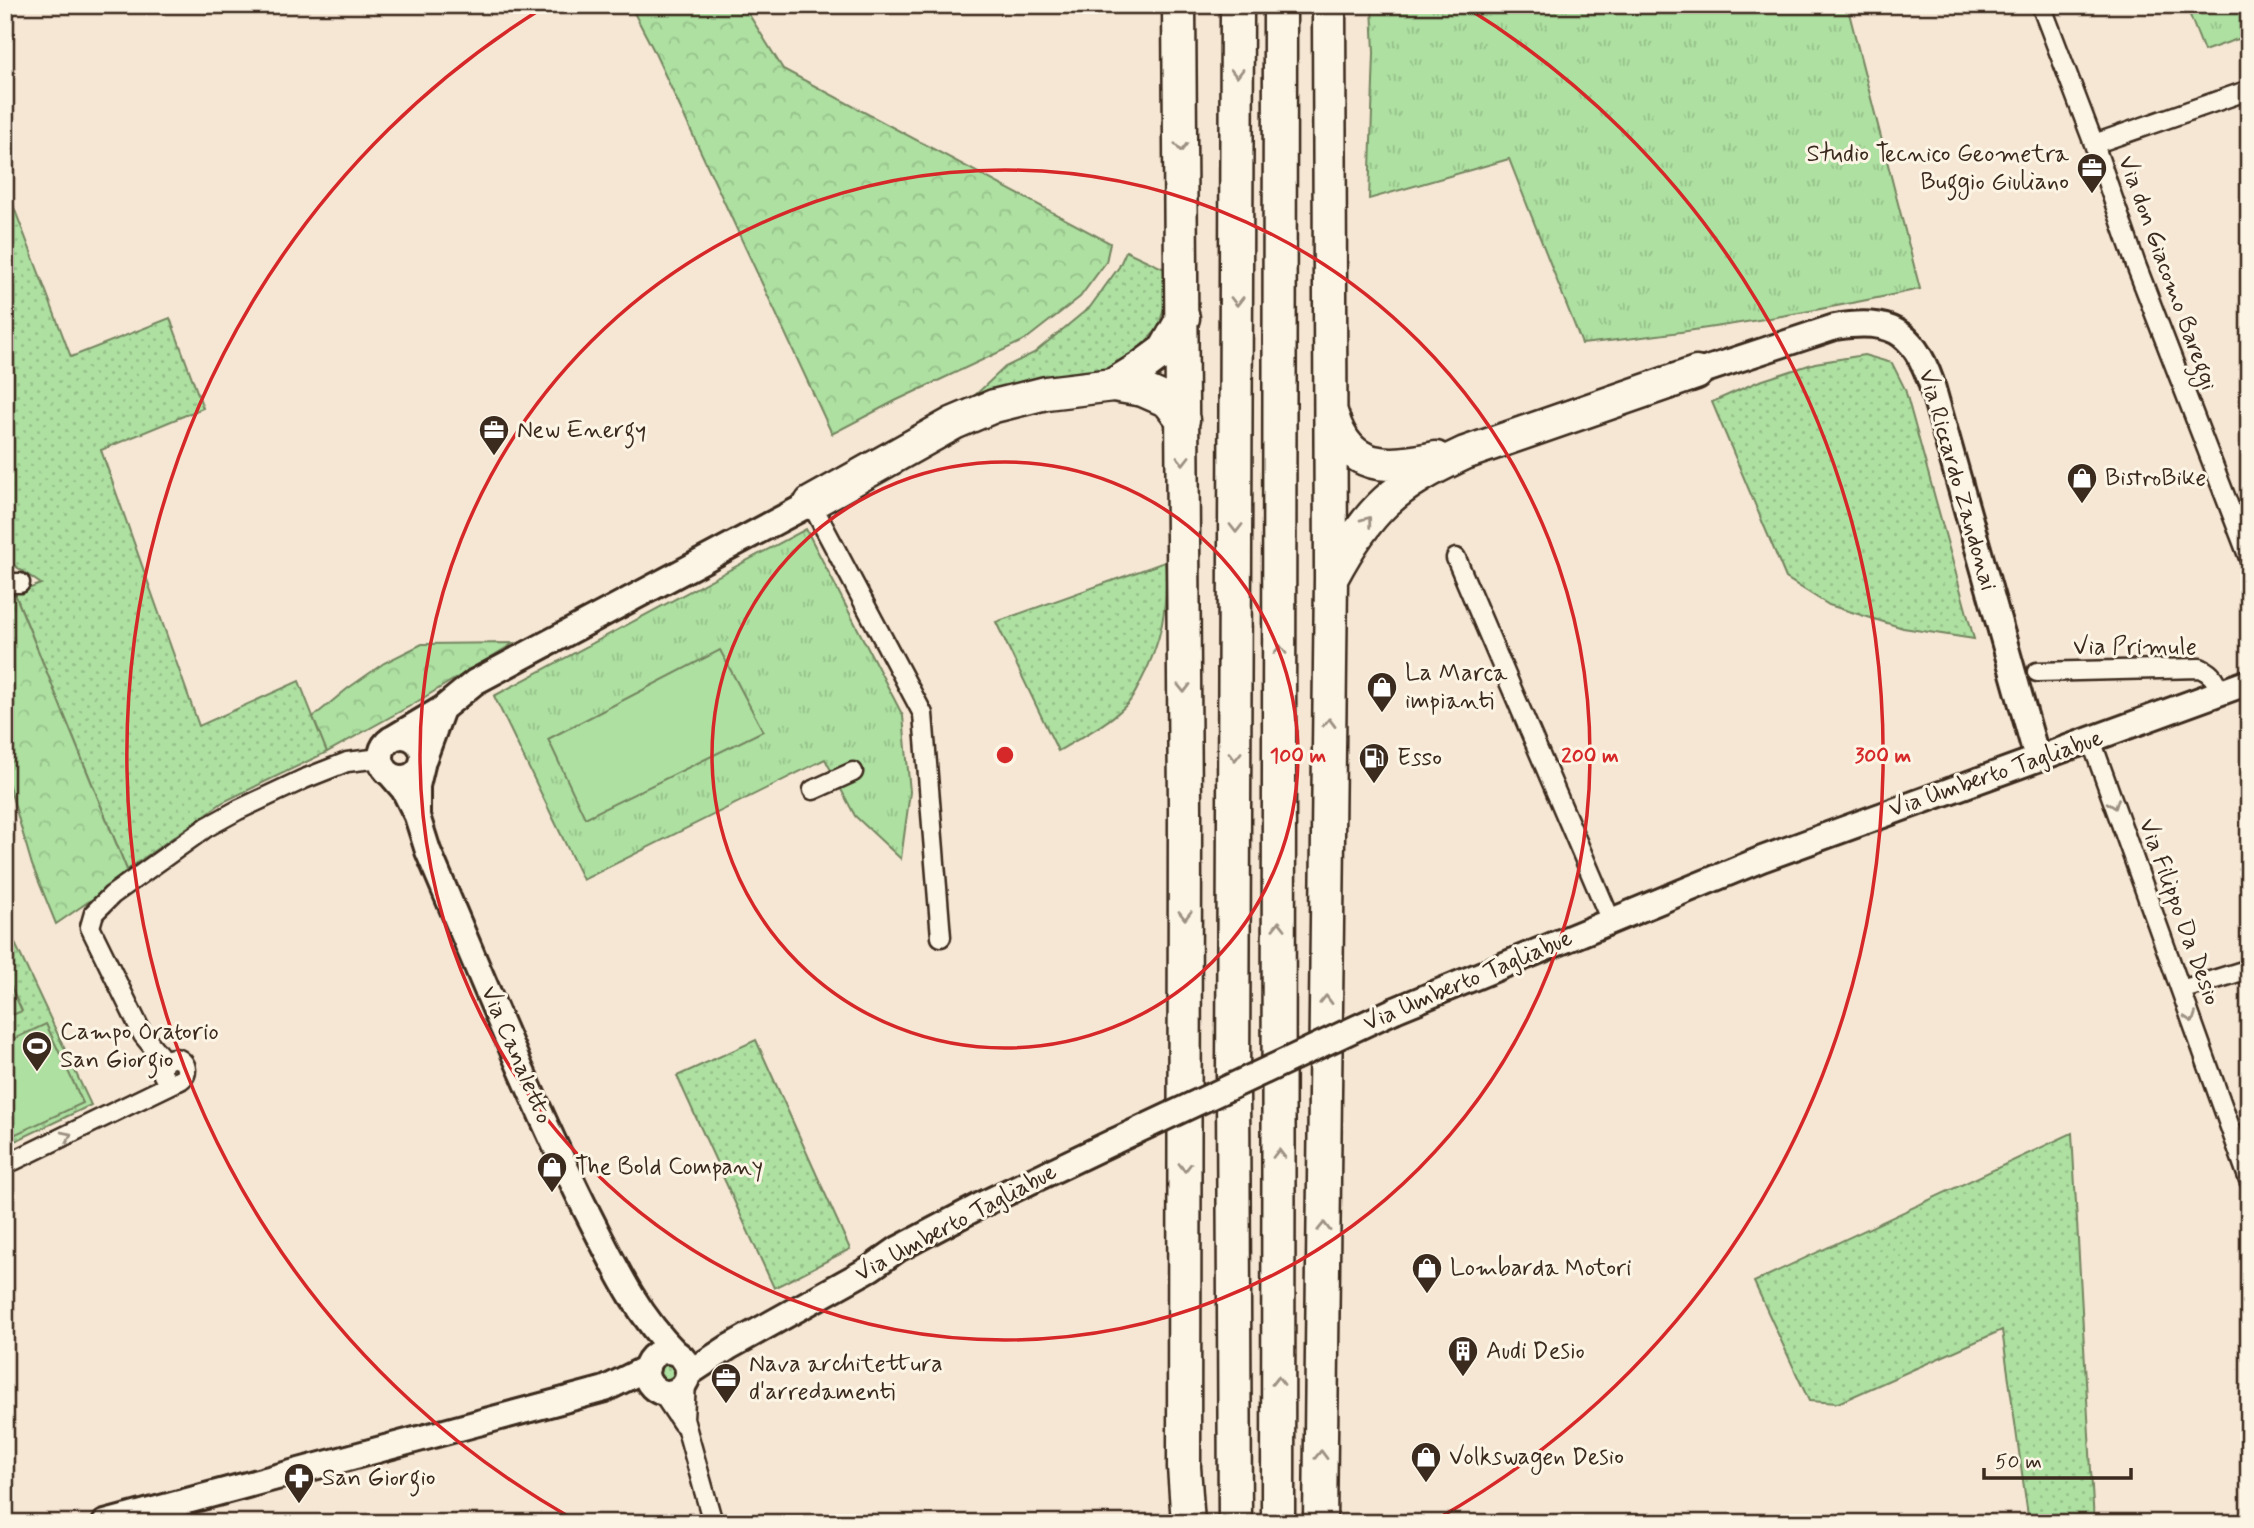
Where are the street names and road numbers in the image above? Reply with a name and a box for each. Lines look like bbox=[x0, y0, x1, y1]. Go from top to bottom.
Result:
street label: Via don Giacomo Bareggi bbox=[2107, 151, 2224, 396]
street label: Via Riccardo Zandonai bbox=[1911, 366, 2003, 594]
street label: Via Primule bbox=[2073, 632, 2197, 663]
street label: Via Umberto Tagliabue bbox=[1885, 723, 2107, 825]
street label: Via Filippo Da Desio bbox=[2131, 814, 2227, 1010]
street label: Via Umberto Tagliabue bbox=[1359, 923, 1577, 1039]
street label: Via Canaletto bbox=[473, 981, 559, 1129]
street label: Via Umberto Tagliabue bbox=[850, 1157, 1062, 1289]

